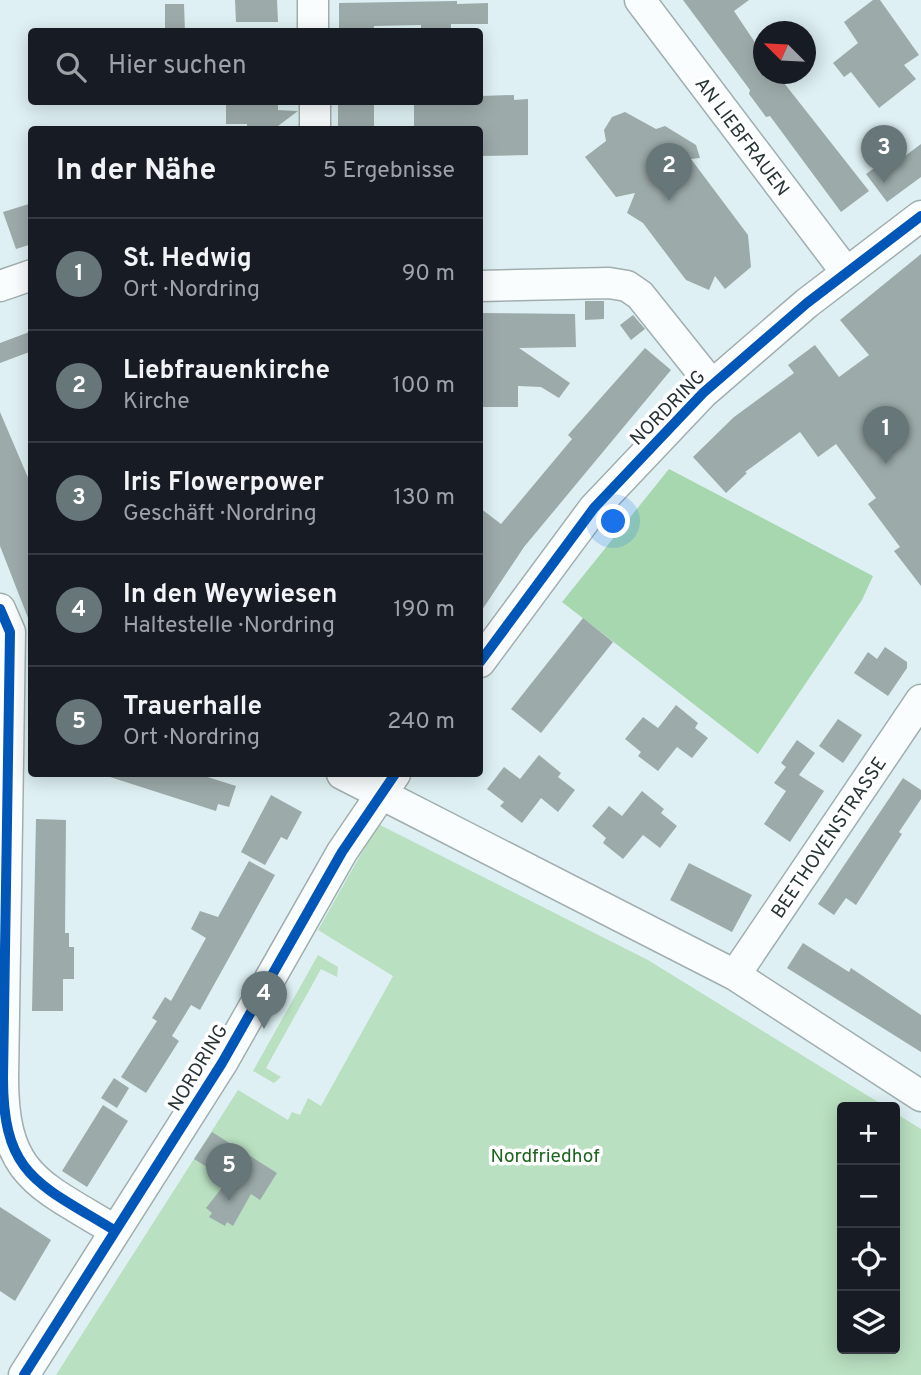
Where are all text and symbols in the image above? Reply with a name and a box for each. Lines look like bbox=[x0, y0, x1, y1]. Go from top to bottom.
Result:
north arrow bbox=[753, 21, 816, 84]
search box bbox=[28, 28, 483, 105]
icon: search bbox=[52, 48, 90, 86]
text: Hier suchen bbox=[108, 50, 247, 83]
street label: AN LIEBFRAUEN bbox=[689, 73, 794, 201]
pin: 3 bbox=[861, 125, 907, 183]
pin: 2 bbox=[646, 143, 692, 201]
text: In der Nähe bbox=[56, 153, 216, 190]
text: 5 Ergebnisse bbox=[323, 157, 455, 186]
text: St. Hedwig bbox=[123, 243, 252, 276]
text: 1 bbox=[74, 260, 84, 289]
text: 90 m bbox=[402, 260, 455, 289]
text: Ort · Nordring bbox=[123, 276, 260, 305]
text: Liebfrauenkirche bbox=[123, 355, 330, 388]
street label: NORDRING bbox=[626, 366, 711, 451]
text: 2 bbox=[72, 372, 86, 401]
text: 100 m bbox=[392, 372, 455, 401]
text: Kirche bbox=[123, 388, 190, 417]
pin: 1 bbox=[863, 406, 909, 464]
text: Iris Flowerpower bbox=[123, 467, 324, 500]
text: 3 bbox=[72, 484, 86, 513]
text: 130 m bbox=[393, 484, 455, 513]
text: Geschäft · Nordring bbox=[123, 500, 317, 529]
your location bbox=[596, 504, 630, 538]
text: In den Weywiesen bbox=[123, 579, 337, 612]
text: 4 bbox=[72, 596, 86, 625]
text: 190 m bbox=[393, 596, 455, 625]
text: Haltestelle · Nordring bbox=[123, 612, 335, 641]
text: Trauerhalle bbox=[123, 691, 262, 724]
text: 5 bbox=[72, 708, 86, 737]
text: 240 m bbox=[387, 708, 455, 737]
text: Ort · Nordring bbox=[123, 724, 260, 753]
street label: BEETHOVENSTRASSE bbox=[767, 753, 893, 923]
pin: 4 bbox=[241, 971, 287, 1029]
street label: NORDRING bbox=[163, 1020, 234, 1116]
map controls bbox=[837, 1102, 900, 1354]
button: + bbox=[837, 1102, 900, 1165]
pin: 5 bbox=[206, 1143, 252, 1201]
park label: Nordfriedhof bbox=[490, 1145, 600, 1169]
button: − bbox=[837, 1165, 900, 1228]
button: locate bbox=[837, 1228, 900, 1291]
button: layers bbox=[837, 1291, 900, 1354]

